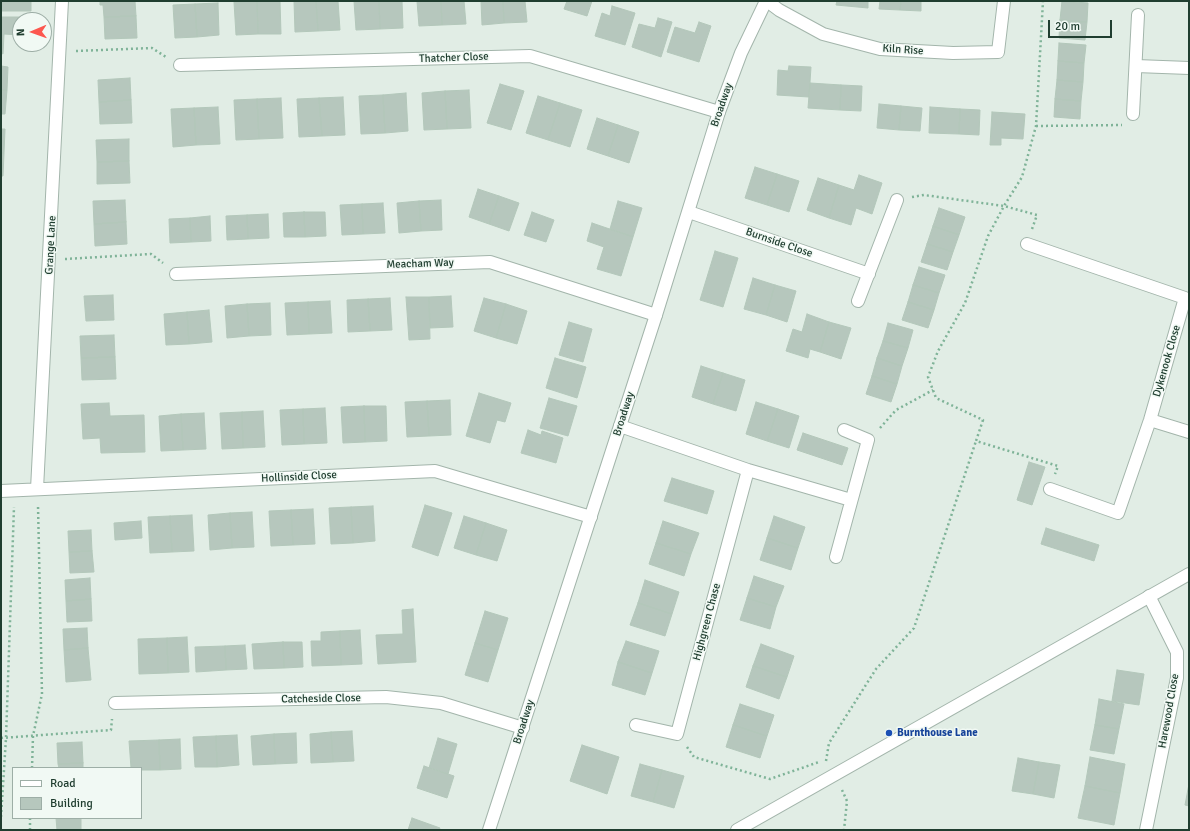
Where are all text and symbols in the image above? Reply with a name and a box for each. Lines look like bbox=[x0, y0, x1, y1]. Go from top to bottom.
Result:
north arrow bbox=[12, 12, 52, 52]
scale bar bbox=[1050, 12, 1114, 38]
text: 20 m bbox=[1055, 19, 1080, 34]
text: N bbox=[14, 28, 27, 36]
street label: Kiln Rise bbox=[882, 42, 924, 58]
street label: Thatcher Close bbox=[419, 50, 489, 66]
street label: Broadway bbox=[708, 81, 736, 129]
street label: Grange Lane bbox=[43, 215, 59, 275]
street label: Burnside Close bbox=[744, 225, 814, 261]
street label: Meacham Way bbox=[386, 256, 454, 272]
street label: Dykenook Close bbox=[1150, 323, 1184, 399]
street label: Broadway bbox=[611, 390, 637, 438]
street label: Hollinside Close bbox=[261, 468, 337, 486]
street label: Highgreen Chase bbox=[690, 582, 724, 662]
street label: Harewood Close bbox=[1156, 673, 1182, 749]
street label: Catcheside Close bbox=[281, 692, 361, 706]
street label: Broadway bbox=[511, 698, 537, 746]
place label: Burnthouse Lane bbox=[897, 726, 978, 740]
marker: Burnthouse Lane bbox=[884, 728, 894, 738]
legend bbox=[12, 767, 142, 819]
text: Road bbox=[50, 776, 76, 791]
text: Building bbox=[50, 796, 93, 811]

